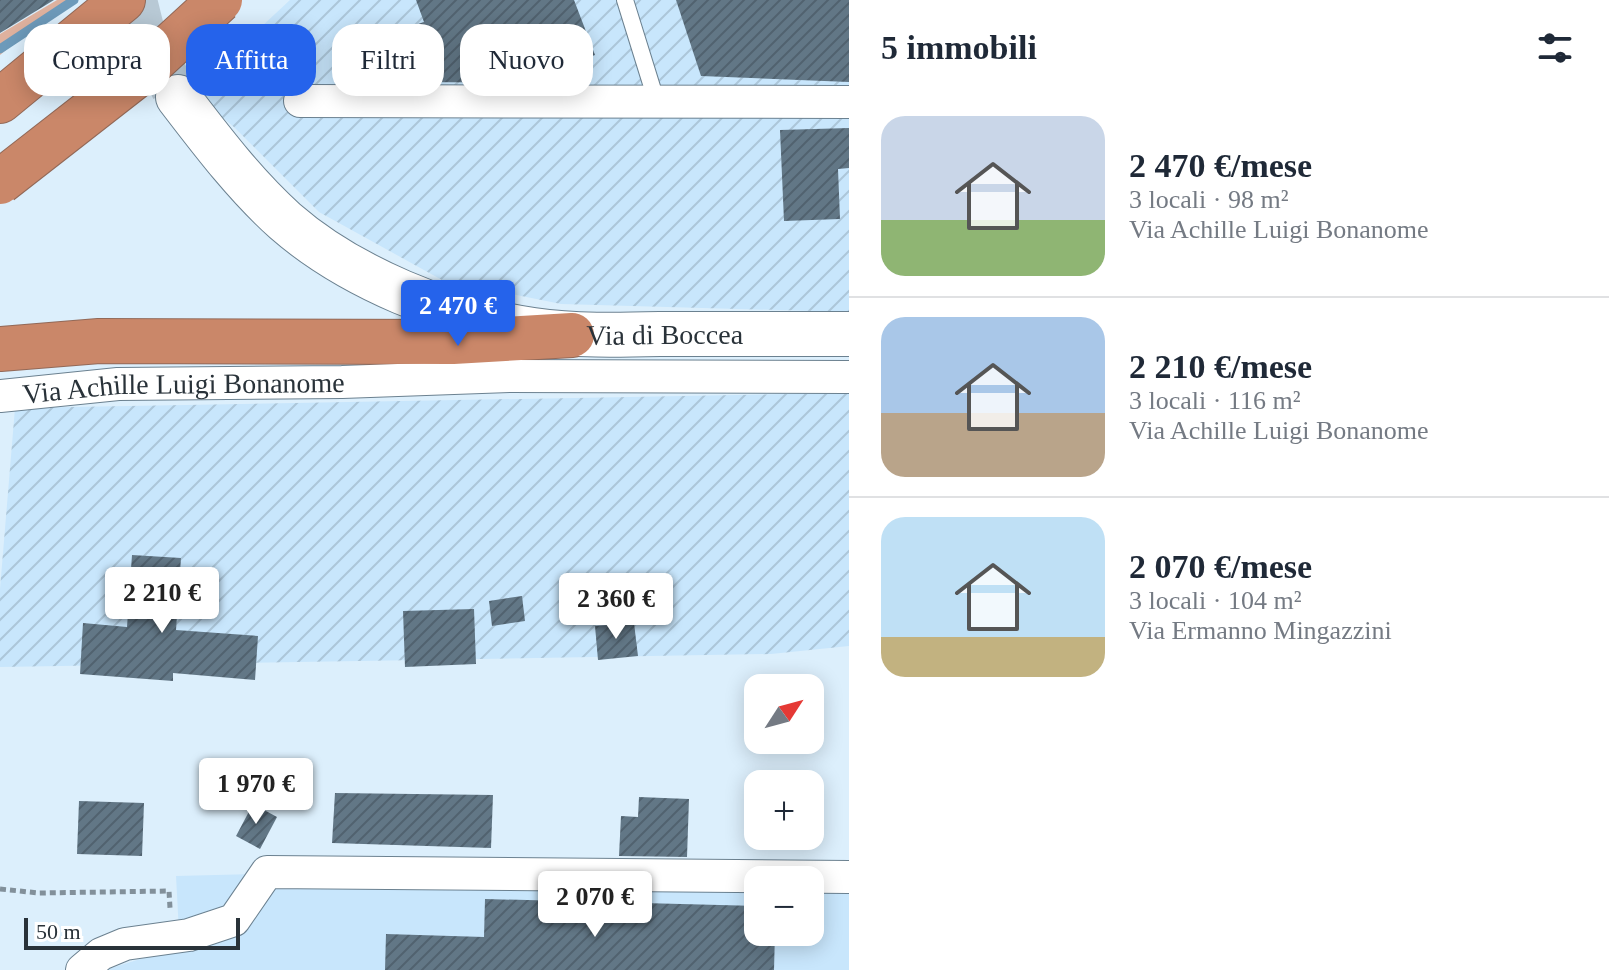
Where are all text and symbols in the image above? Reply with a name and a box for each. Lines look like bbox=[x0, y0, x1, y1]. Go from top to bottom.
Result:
chip: Compra bbox=[24, 24, 170, 96]
chip: Affitta bbox=[186, 24, 316, 96]
chip: Filtri bbox=[332, 24, 444, 96]
chip: Nuovo bbox=[460, 24, 593, 96]
icon: filters bbox=[1533, 26, 1577, 70]
text: 5 immobili bbox=[881, 29, 1037, 66]
text: 2 470 €/mese bbox=[1129, 147, 1312, 184]
icon: home bbox=[945, 148, 1041, 244]
text: 3 locali · 98 m² bbox=[1129, 185, 1288, 214]
text: Via Achille Luigi Bonanome bbox=[1129, 215, 1429, 244]
pin: 2 470 € bbox=[384, 280, 532, 348]
text: 2 470 € bbox=[419, 291, 497, 320]
street label: Via di Boccea bbox=[586, 318, 744, 350]
text: 2 210 €/mese bbox=[1129, 348, 1312, 385]
icon: home bbox=[945, 349, 1041, 445]
street label: Via Achille Luigi Bonanome bbox=[21, 366, 345, 409]
text: 3 locali · 116 m² bbox=[1129, 386, 1300, 415]
text: Via Achille Luigi Bonanome bbox=[1129, 416, 1429, 445]
text: 2 070 €/mese bbox=[1129, 548, 1312, 585]
icon: home bbox=[945, 549, 1041, 645]
pin: 2 210 € bbox=[88, 567, 236, 635]
pin: 2 360 € bbox=[542, 573, 690, 641]
text: 2 210 € bbox=[123, 578, 201, 607]
text: 2 360 € bbox=[577, 584, 655, 613]
text: 3 locali · 104 m² bbox=[1129, 586, 1301, 615]
text: Via Ermanno Mingazzini bbox=[1129, 616, 1392, 645]
north arrow bbox=[744, 674, 824, 754]
map controls bbox=[744, 674, 824, 946]
pin: 1 970 € bbox=[182, 758, 330, 826]
text: 1 970 € bbox=[217, 769, 295, 798]
button: + bbox=[744, 770, 824, 850]
button: − bbox=[744, 866, 824, 946]
pin: 2 070 € bbox=[521, 871, 669, 939]
text: 2 070 € bbox=[556, 882, 634, 911]
scale bar bbox=[24, 914, 240, 950]
text: 50 m bbox=[36, 919, 81, 944]

